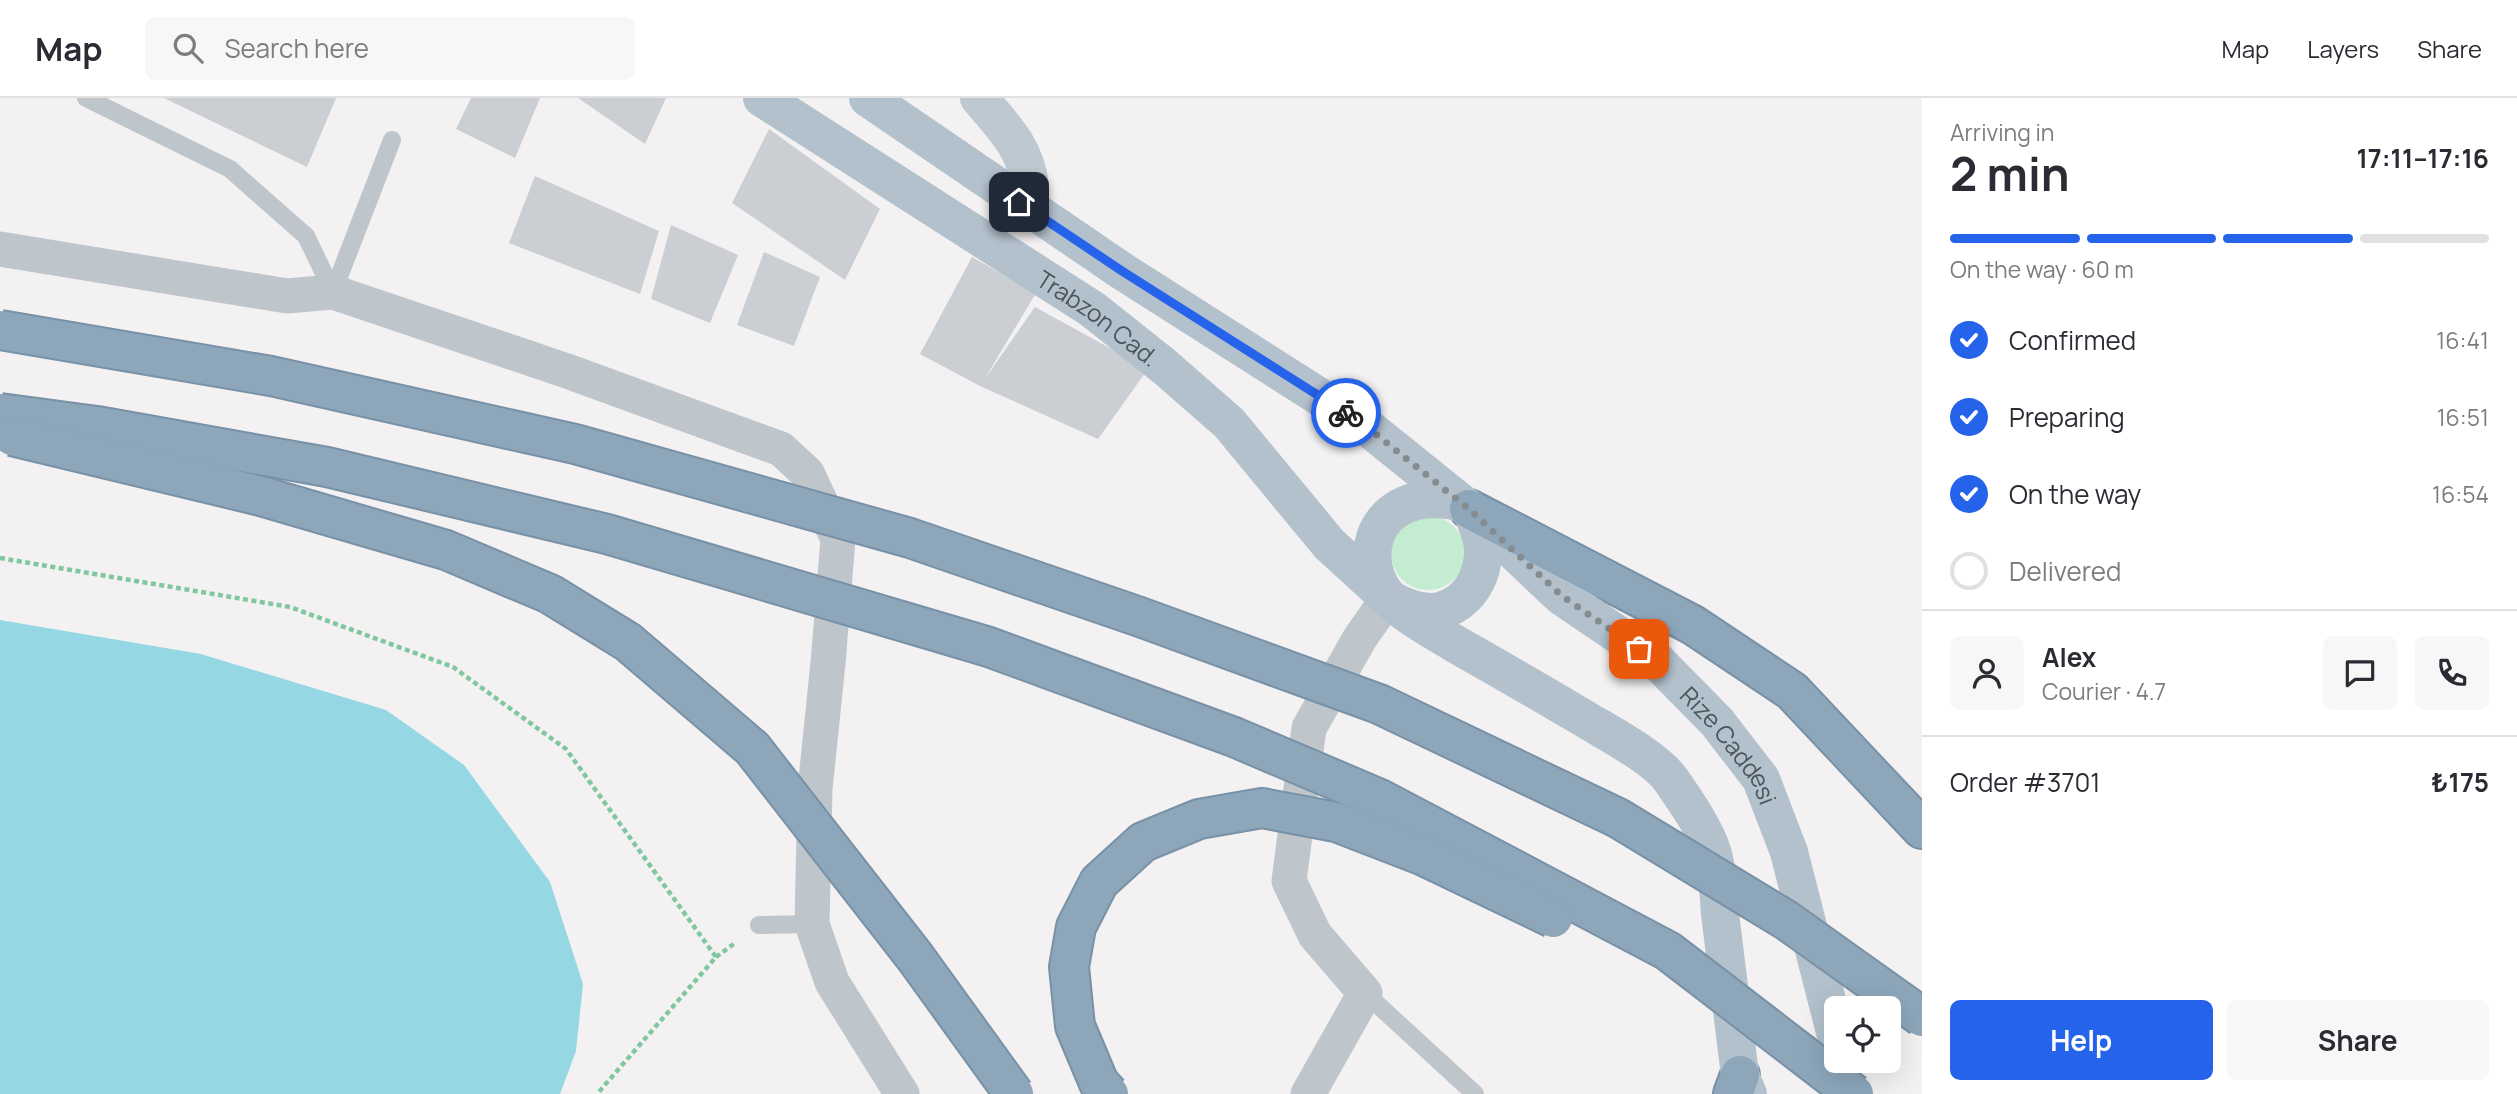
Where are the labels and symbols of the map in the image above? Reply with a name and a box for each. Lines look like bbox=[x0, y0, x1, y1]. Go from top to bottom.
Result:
pin bbox=[989, 172, 1049, 232]
street label: Trabzon Cad. bbox=[1031, 262, 1167, 373]
courier bbox=[1311, 378, 1381, 448]
pin bbox=[1609, 619, 1669, 679]
street label: Rize Caddesi bbox=[1674, 678, 1786, 809]

